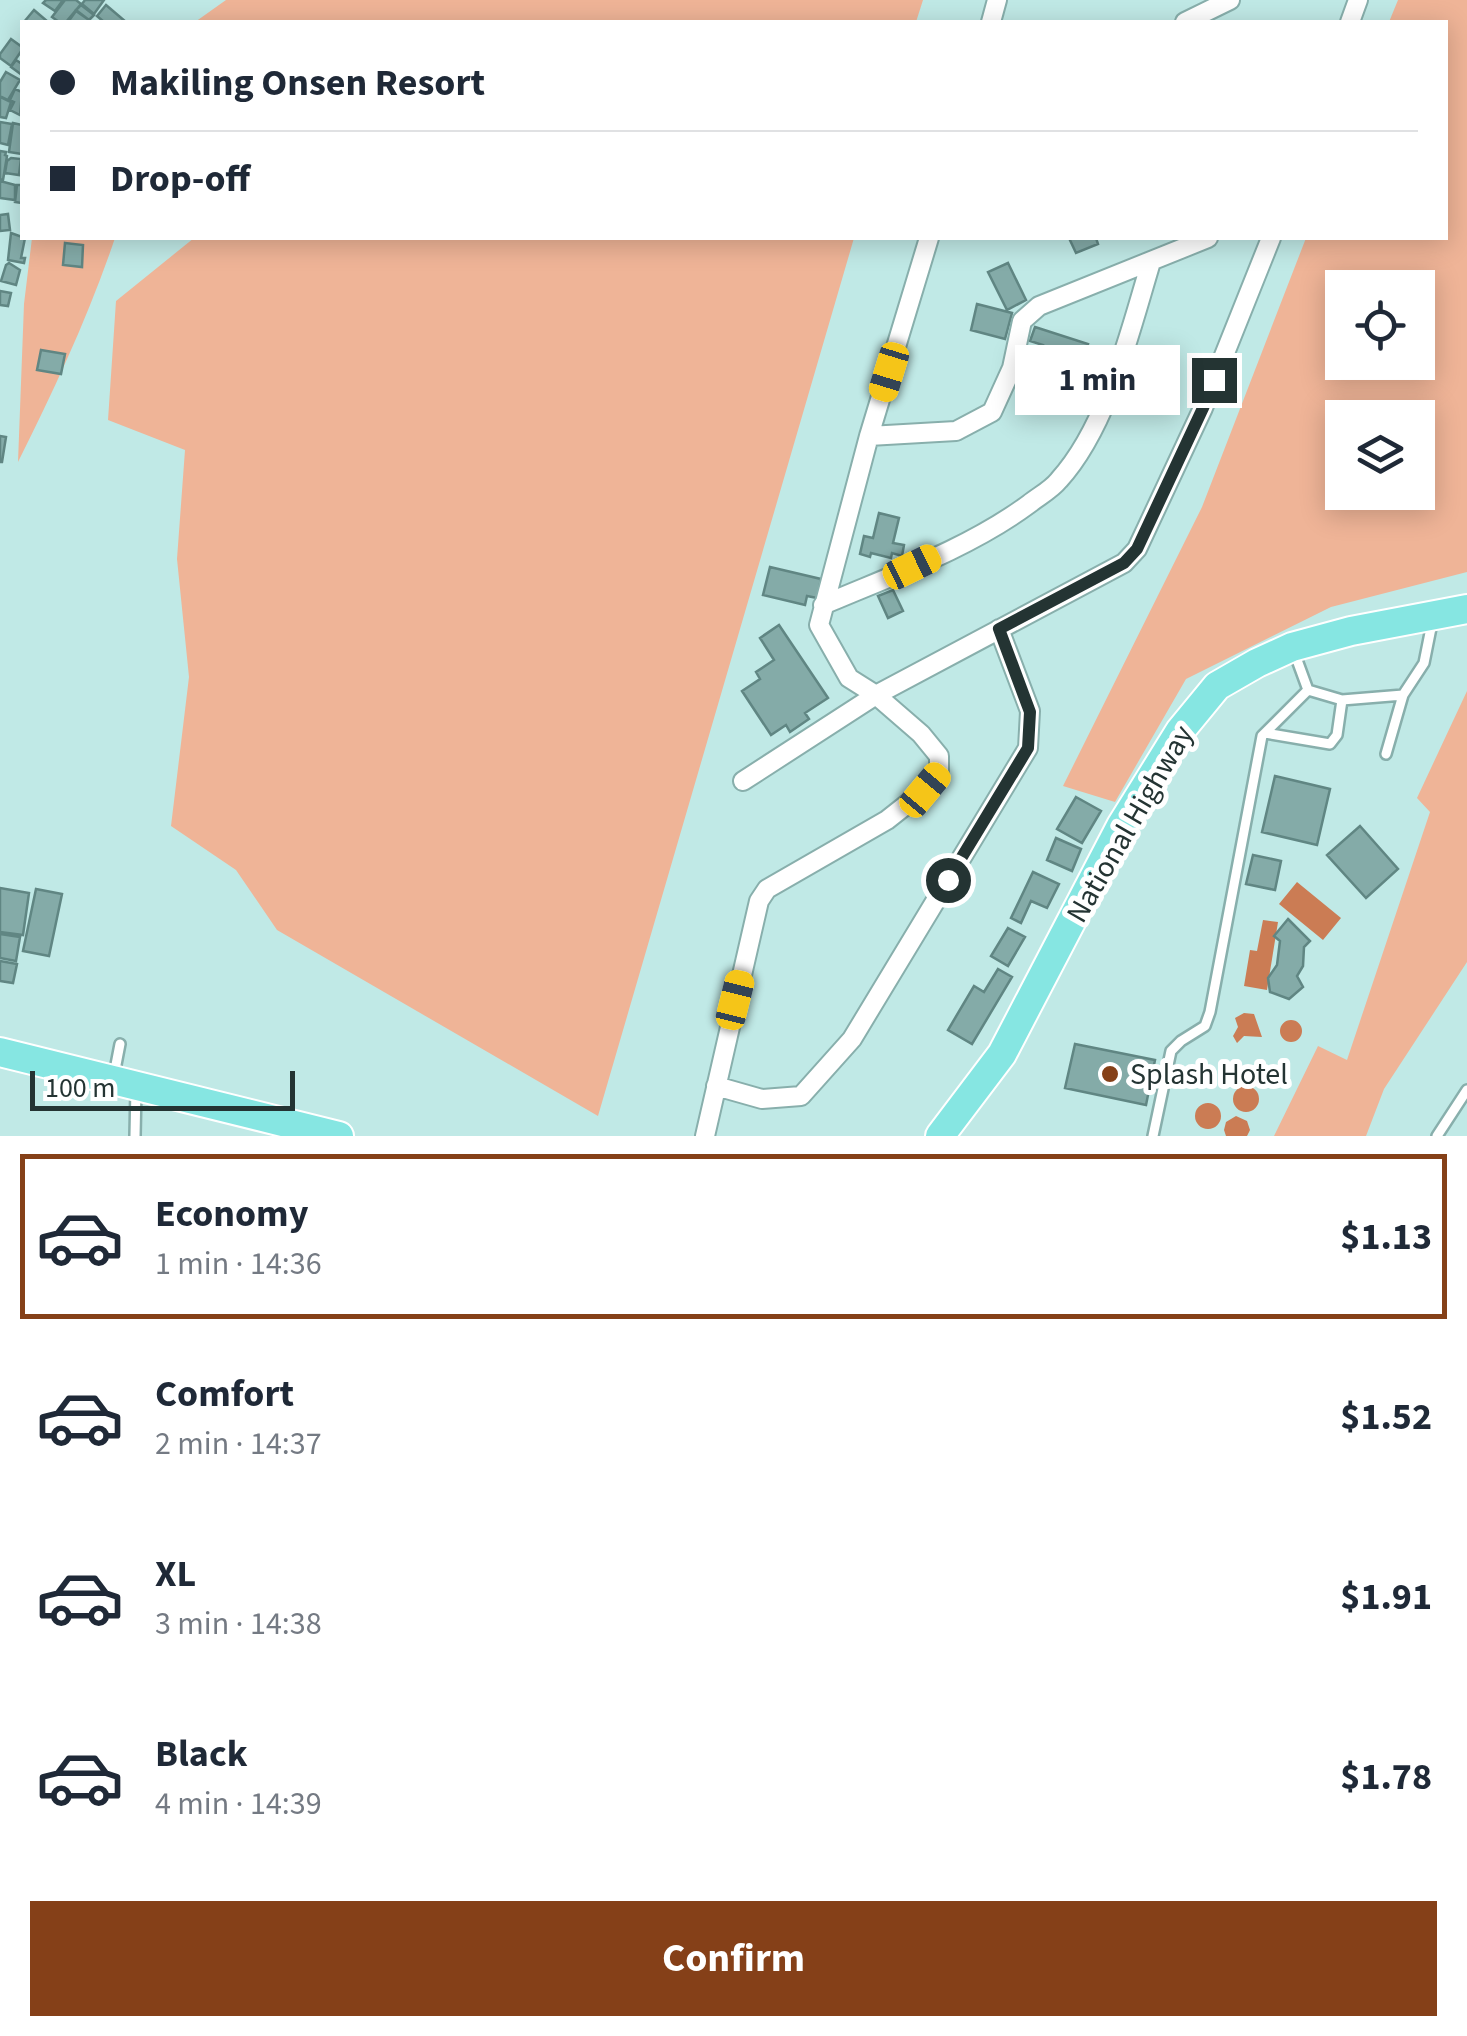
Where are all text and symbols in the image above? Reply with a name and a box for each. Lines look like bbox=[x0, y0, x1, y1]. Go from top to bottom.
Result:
text: Makiling Onsen Resort bbox=[110, 56, 485, 110]
text: Drop-off bbox=[110, 152, 250, 206]
map controls bbox=[1325, 270, 1435, 510]
button: locate bbox=[1325, 270, 1435, 380]
car bbox=[866, 339, 912, 405]
callout: 1 min bbox=[1014, 345, 1179, 415]
text: 1 min bbox=[1059, 357, 1136, 403]
route end bbox=[1192, 358, 1237, 403]
button: layers bbox=[1325, 400, 1435, 510]
car bbox=[878, 540, 946, 594]
street label: National Highway bbox=[1056, 717, 1204, 931]
car bbox=[894, 757, 956, 823]
route start bbox=[926, 858, 971, 903]
car bbox=[713, 967, 757, 1033]
place label: Splash Hotel bbox=[1130, 1053, 1288, 1096]
marker: Splash Hotel bbox=[1099, 1063, 1121, 1085]
scale bar bbox=[30, 1066, 295, 1110]
text: 100 m bbox=[45, 1068, 116, 1108]
text: Economy bbox=[155, 1187, 308, 1241]
icon: car bbox=[35, 1192, 125, 1282]
text: $1.13 bbox=[1340, 1210, 1432, 1264]
text: 1 min · 14:36 bbox=[155, 1241, 322, 1287]
text: Comfort bbox=[155, 1367, 294, 1421]
icon: car bbox=[35, 1372, 125, 1462]
text: $1.52 bbox=[1340, 1390, 1432, 1444]
text: 2 min · 14:37 bbox=[155, 1421, 322, 1467]
text: XL bbox=[155, 1547, 196, 1601]
icon: car bbox=[35, 1552, 125, 1642]
text: $1.91 bbox=[1340, 1570, 1432, 1624]
text: 3 min · 14:38 bbox=[155, 1601, 322, 1647]
text: Black bbox=[155, 1727, 248, 1781]
icon: car bbox=[35, 1732, 125, 1822]
text: $1.78 bbox=[1340, 1750, 1432, 1804]
text: 4 min · 14:39 bbox=[155, 1781, 322, 1827]
button: Confirm bbox=[30, 1901, 1437, 2016]

